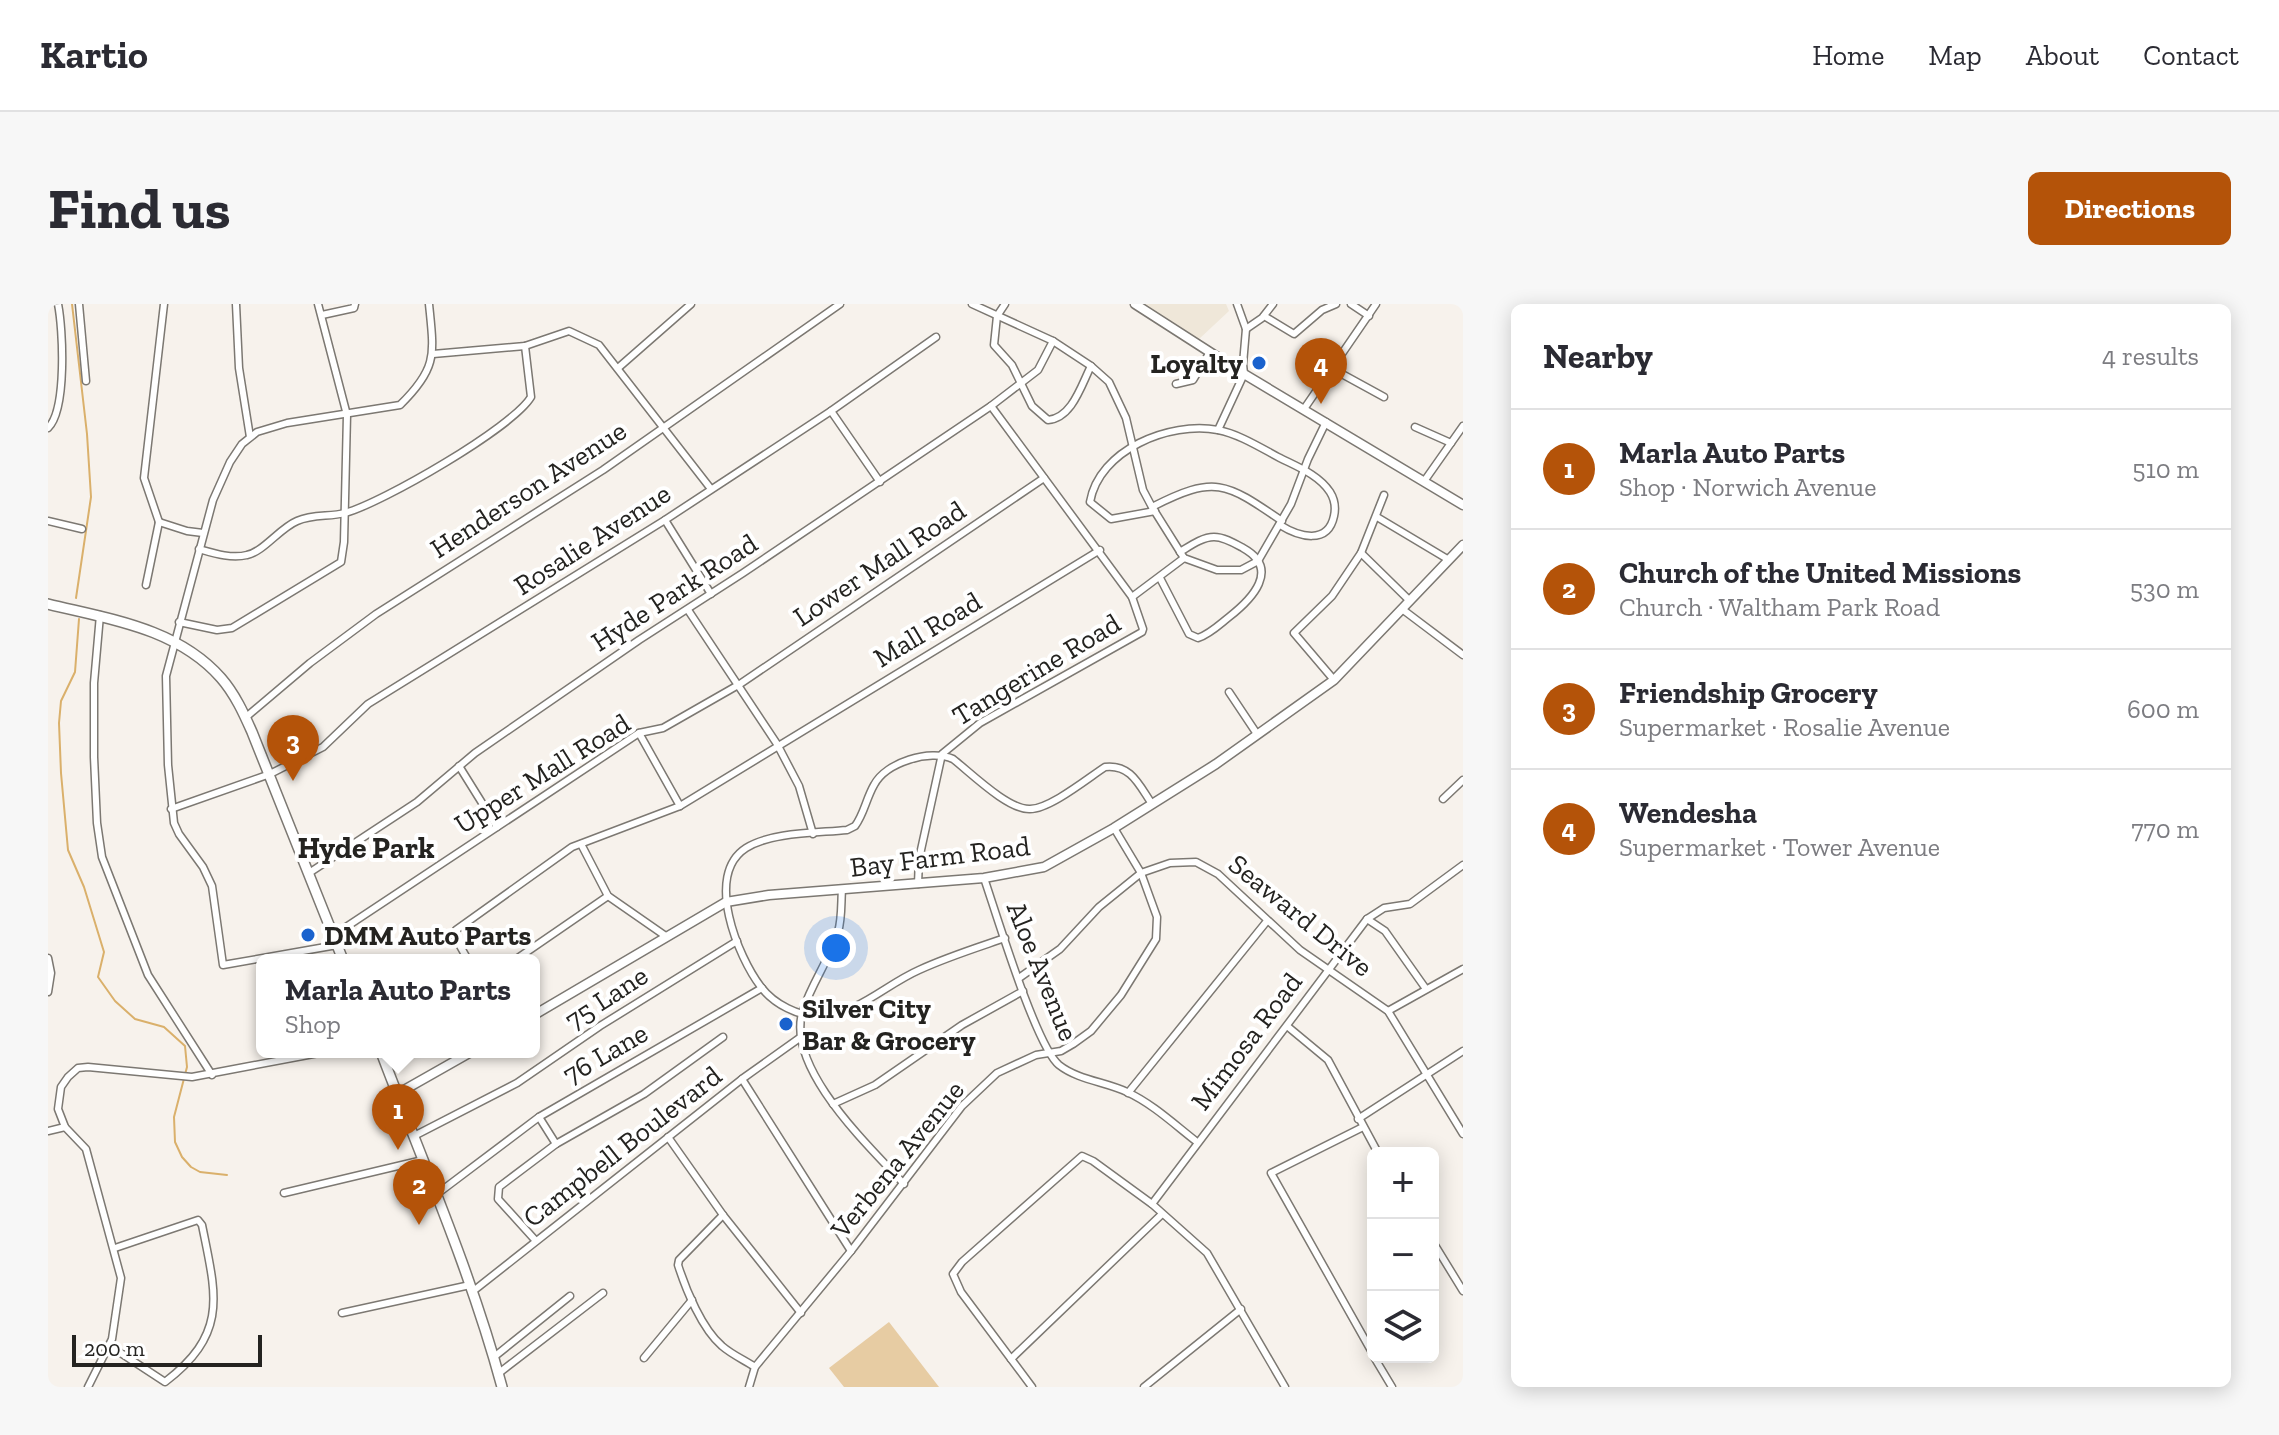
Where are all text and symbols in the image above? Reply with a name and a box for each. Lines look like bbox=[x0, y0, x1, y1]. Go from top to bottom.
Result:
text: Kartio bbox=[40, 32, 148, 78]
text: Home bbox=[1812, 39, 1884, 72]
text: Map bbox=[1928, 39, 1982, 72]
text: About bbox=[2026, 39, 2099, 72]
text: Contact bbox=[2143, 39, 2239, 72]
button: Directions bbox=[2028, 172, 2231, 245]
text: Find us bbox=[48, 175, 231, 242]
text: Nearby bbox=[1543, 336, 1653, 377]
pin: 4 bbox=[1295, 338, 1347, 404]
text: 4 results bbox=[2102, 340, 2199, 372]
place label: Loyalty bbox=[1150, 347, 1243, 380]
marker: Loyalty bbox=[1250, 354, 1268, 372]
street label: Henderson Avenue bbox=[424, 414, 632, 565]
text: Marla Auto Parts bbox=[1619, 435, 1845, 471]
text: 1 bbox=[1564, 453, 1574, 485]
text: 510 m bbox=[2132, 453, 2199, 485]
text: Shop · Norwich Avenue bbox=[1619, 471, 1876, 503]
street label: Rosalie Avenue bbox=[508, 477, 677, 602]
street label: Lower Mall Road bbox=[786, 493, 972, 633]
street label: Hyde Park Road bbox=[585, 527, 763, 658]
text: Church of the United Missions bbox=[1619, 555, 2021, 591]
text: 2 bbox=[1562, 573, 1576, 605]
text: 530 m bbox=[2130, 573, 2199, 605]
street label: Mall Road bbox=[867, 584, 987, 674]
text: Church · Waltham Park Road bbox=[1619, 591, 1940, 623]
street label: Tangerine Road bbox=[946, 606, 1126, 732]
text: Friendship Grocery bbox=[1619, 675, 1878, 711]
text: 3 bbox=[1562, 693, 1576, 725]
text: 600 m bbox=[2127, 693, 2199, 725]
street label: Upper Mall Road bbox=[448, 706, 636, 841]
text: Supermarket · Rosalie Avenue bbox=[1619, 711, 1950, 743]
pin: 3 bbox=[267, 715, 319, 781]
text: Wendesha bbox=[1619, 795, 1757, 831]
text: 4 bbox=[1562, 813, 1576, 845]
text: 770 m bbox=[2131, 813, 2199, 845]
street label: Bay Farm Road bbox=[848, 829, 1032, 884]
district label: Hyde Park bbox=[297, 830, 435, 866]
text: Supermarket · Tower Avenue bbox=[1619, 831, 1940, 863]
street label: Seaward Drive bbox=[1222, 847, 1379, 983]
street label: Aloe Avenue bbox=[1000, 897, 1085, 1046]
place label: DMM Auto Parts bbox=[324, 919, 532, 952]
marker: DMM Auto Parts bbox=[299, 926, 317, 944]
your location bbox=[816, 928, 856, 968]
popup bbox=[256, 954, 540, 1058]
street label: 75 Lane bbox=[559, 959, 654, 1036]
street label: Mimosa Road bbox=[1184, 966, 1309, 1116]
text: Marla Auto Parts bbox=[285, 972, 511, 1008]
place label: Silver City Bar & Grocery bbox=[802, 992, 976, 1057]
text: Shop bbox=[285, 1008, 341, 1040]
marker: Silver City Bar & Grocery bbox=[777, 1015, 795, 1033]
street label: 76 Lane bbox=[557, 1016, 654, 1091]
street label: Campbell Boulevard bbox=[517, 1059, 728, 1234]
street label: Verbena Avenue bbox=[823, 1074, 971, 1246]
pin: 1 bbox=[372, 1084, 424, 1150]
map controls bbox=[1367, 1147, 1439, 1363]
button: + bbox=[1367, 1147, 1439, 1219]
pin: 2 bbox=[393, 1159, 445, 1225]
button: − bbox=[1367, 1219, 1439, 1291]
button: layers bbox=[1367, 1291, 1439, 1363]
scale bar bbox=[72, 1331, 262, 1367]
text: 200 m bbox=[84, 1335, 145, 1362]

